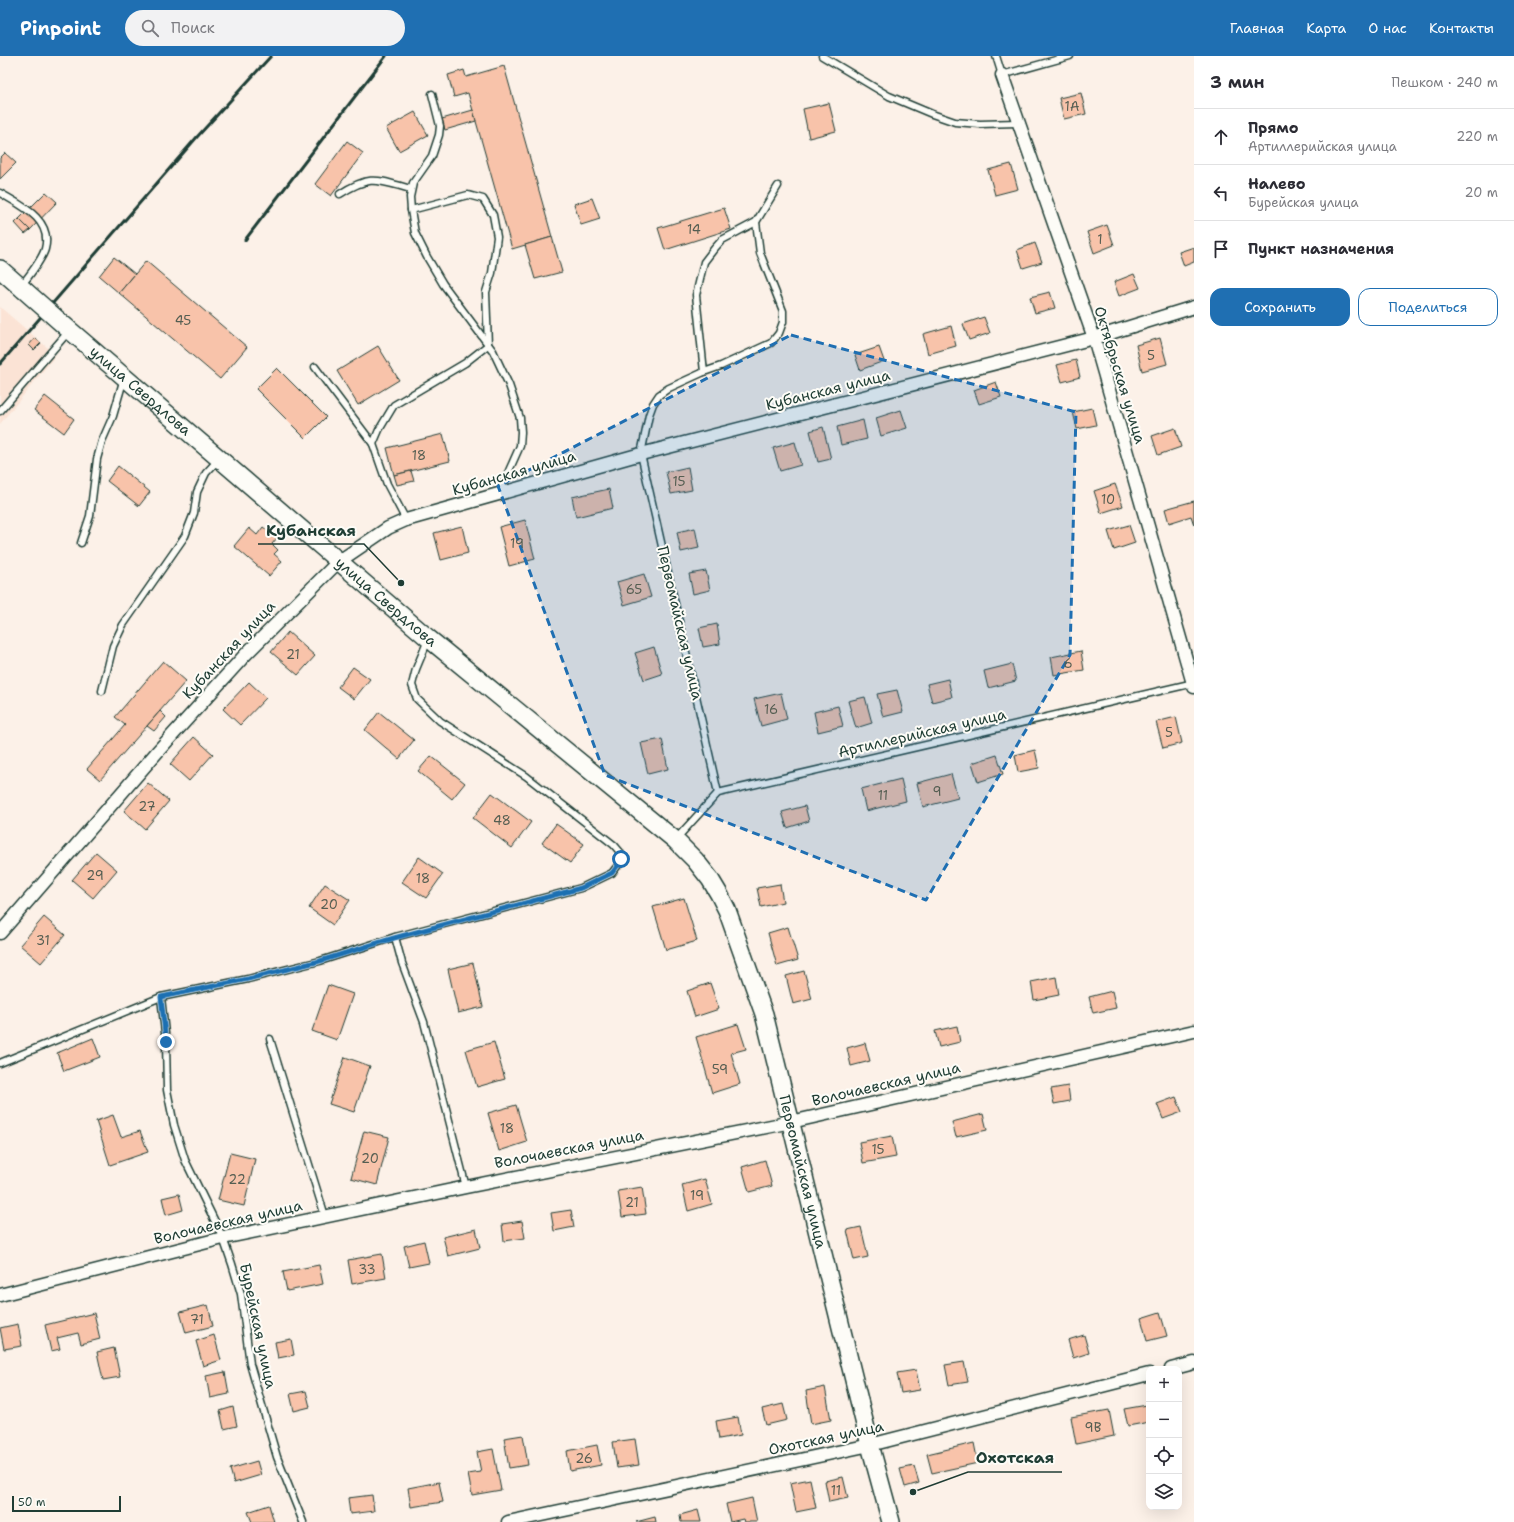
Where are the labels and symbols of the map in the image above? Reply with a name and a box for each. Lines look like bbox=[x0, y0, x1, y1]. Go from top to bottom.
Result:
house number: 1А bbox=[1065, 98, 1079, 115]
house number: 14 bbox=[687, 221, 701, 238]
house number: 1 bbox=[1097, 231, 1103, 248]
street label: Октябрьская улица bbox=[1090, 304, 1151, 447]
house number: 45 bbox=[175, 312, 191, 329]
street label: улица Свердлова bbox=[85, 342, 196, 441]
house number: 5 bbox=[1147, 347, 1155, 364]
street label: Кубанская улица bbox=[764, 365, 893, 415]
street label: Кубанская улица bbox=[450, 446, 579, 500]
house number: 18 bbox=[412, 447, 426, 464]
house number: 15 bbox=[672, 473, 686, 490]
house number: 10 bbox=[1101, 491, 1115, 508]
callout: Кубанская bbox=[258, 516, 364, 544]
text: Кубанская bbox=[266, 520, 356, 541]
house number: 19 bbox=[510, 535, 524, 552]
street label: Первомайская улица bbox=[653, 544, 708, 703]
street label: улица Свердлова bbox=[331, 553, 442, 652]
house number: 65 bbox=[626, 581, 642, 598]
street label: Кубанская улица bbox=[178, 596, 280, 704]
house number: 21 bbox=[286, 646, 300, 663]
house number: 6 bbox=[1063, 655, 1073, 672]
house number: 16 bbox=[764, 701, 778, 718]
street label: Артиллерийская улица bbox=[836, 704, 1009, 762]
house number: 5 bbox=[1165, 724, 1173, 741]
house number: 9 bbox=[932, 783, 942, 800]
house number: 11 bbox=[878, 787, 888, 804]
house number: 27 bbox=[138, 798, 156, 815]
house number: 48 bbox=[493, 812, 511, 829]
route start bbox=[612, 850, 630, 868]
house number: 29 bbox=[86, 867, 104, 884]
house number: 18 bbox=[416, 870, 430, 887]
house number: 20 bbox=[320, 896, 338, 913]
house number: 31 bbox=[36, 932, 50, 949]
route end bbox=[157, 1033, 175, 1051]
street label: Волочаевская улица bbox=[810, 1057, 963, 1111]
house number: 59 bbox=[712, 1061, 728, 1078]
street label: Первомайская улица bbox=[774, 1093, 831, 1251]
house number: 18 bbox=[500, 1120, 514, 1137]
street label: Волочаевская улица bbox=[493, 1125, 646, 1173]
house number: 15 bbox=[871, 1141, 885, 1158]
house number: 20 bbox=[361, 1150, 379, 1167]
house number: 22 bbox=[228, 1171, 246, 1188]
house number: 19 bbox=[690, 1187, 704, 1204]
house number: 21 bbox=[625, 1194, 639, 1211]
street label: Волочаевская улица bbox=[152, 1195, 305, 1249]
street label: Бурейская улица bbox=[235, 1261, 281, 1391]
house number: 33 bbox=[358, 1261, 376, 1278]
house number: 71 bbox=[190, 1311, 204, 1328]
street label: Охотская улица bbox=[767, 1416, 886, 1460]
house number: 9В bbox=[1085, 1419, 1102, 1436]
callout: Охотская bbox=[968, 1444, 1062, 1472]
text: Охотская bbox=[976, 1447, 1054, 1468]
house number: 26 bbox=[575, 1450, 593, 1467]
house number: 11 bbox=[831, 1482, 841, 1499]
scale bar bbox=[12, 1494, 121, 1513]

